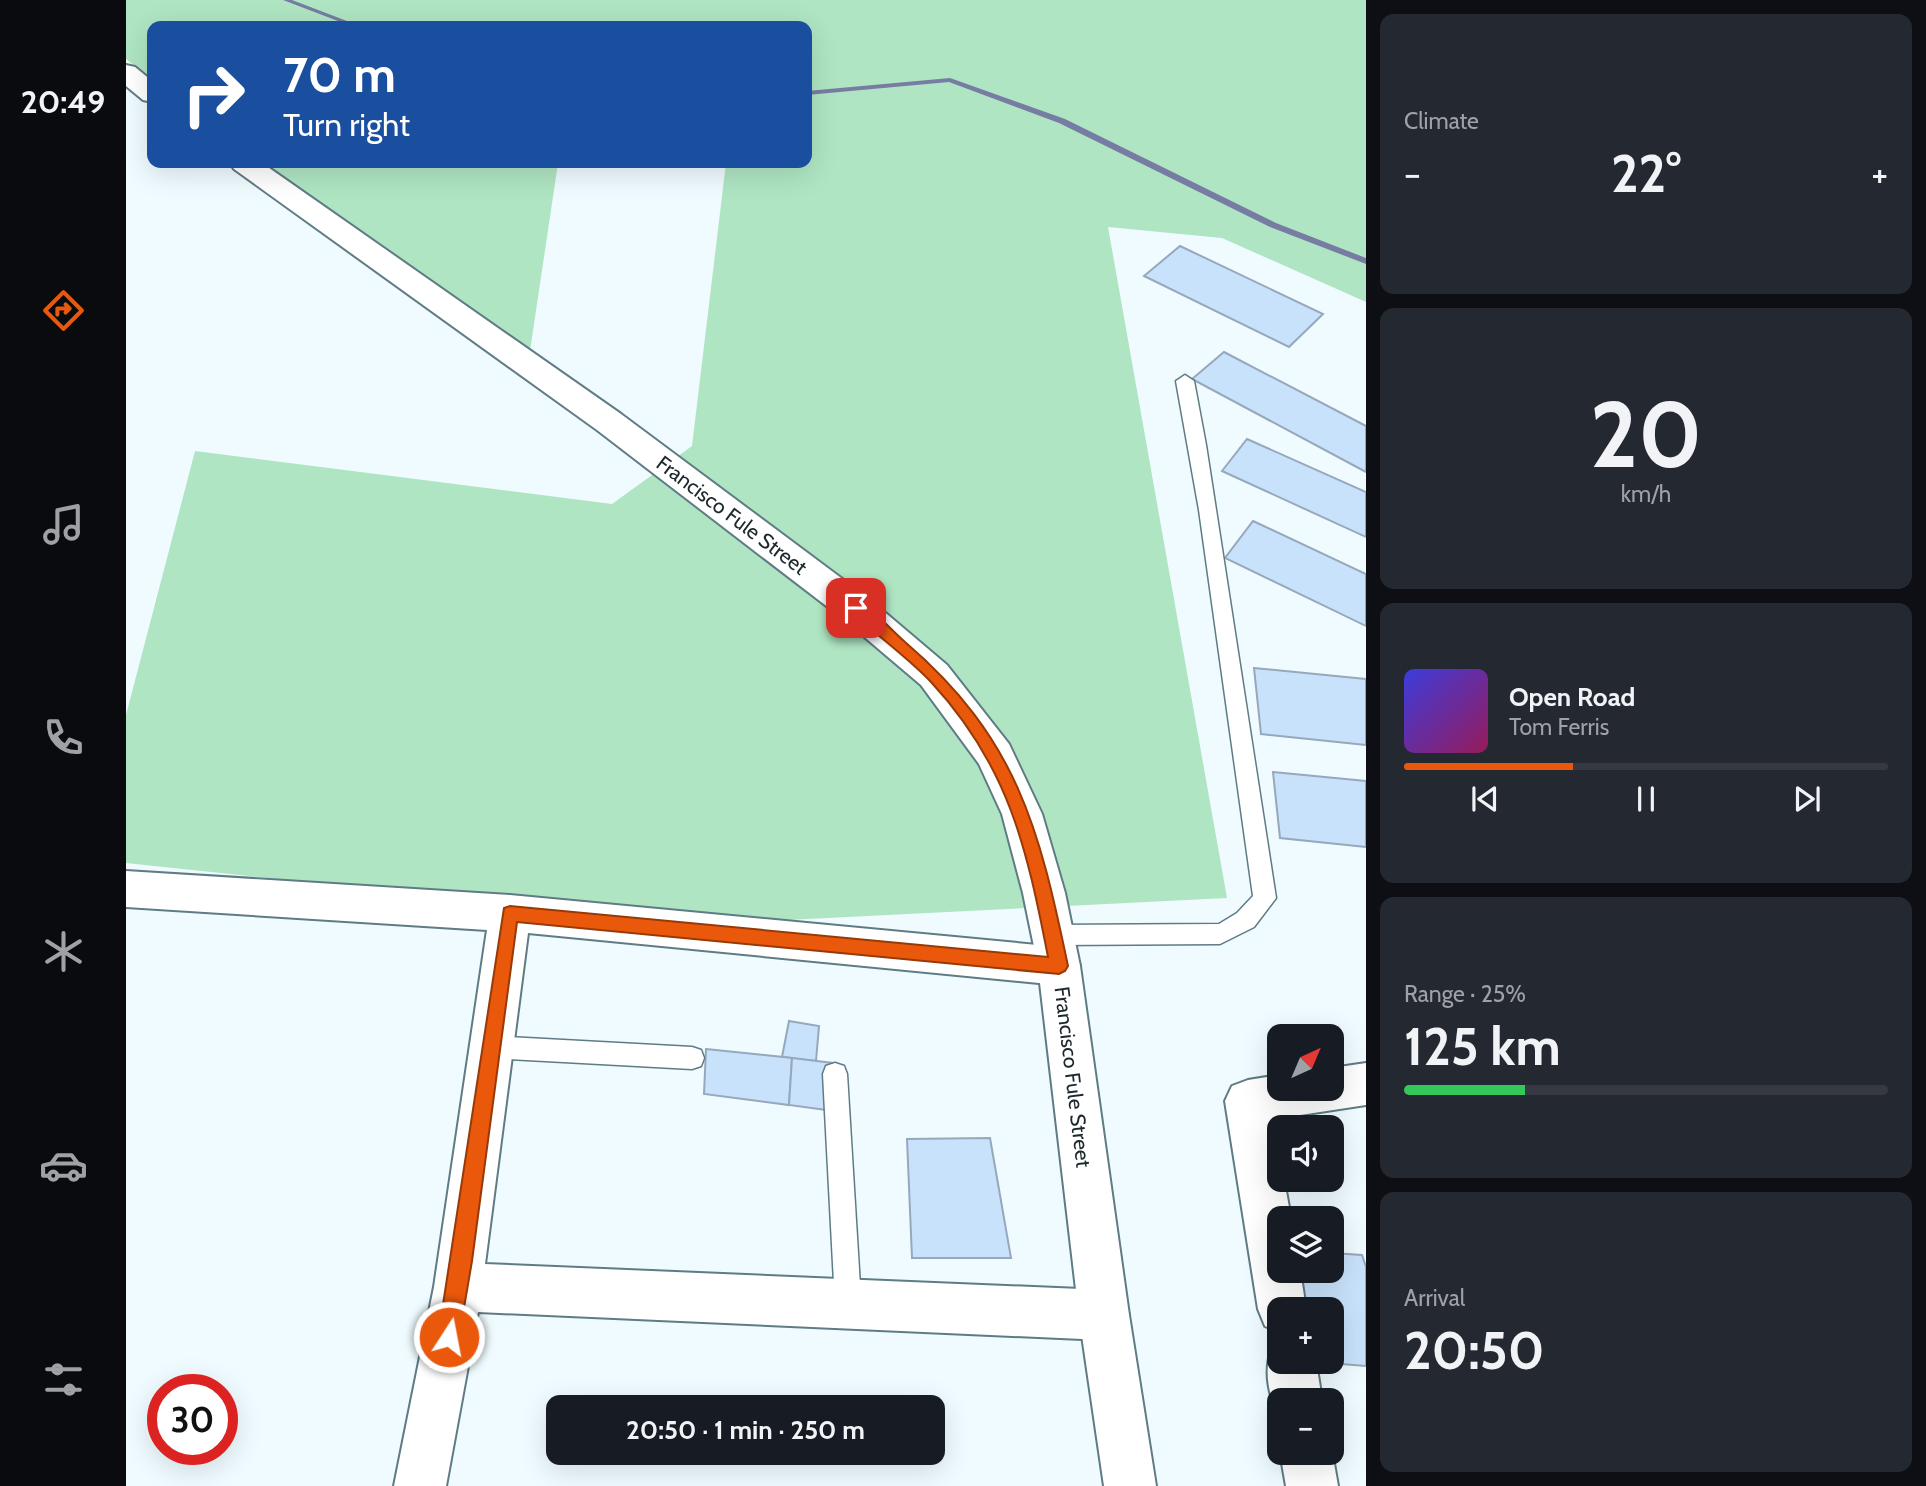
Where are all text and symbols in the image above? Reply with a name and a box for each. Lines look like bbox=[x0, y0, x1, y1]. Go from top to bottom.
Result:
text: 70 m bbox=[283, 45, 396, 104]
icon: right bbox=[168, 49, 259, 140]
text: 20:49 bbox=[21, 82, 105, 121]
text: Turn right bbox=[283, 105, 410, 144]
text: Climate bbox=[1404, 107, 1479, 135]
text: 22° bbox=[1611, 142, 1681, 205]
text: − bbox=[1404, 150, 1421, 197]
text: + bbox=[1871, 150, 1888, 197]
icon: directions bbox=[39, 286, 88, 335]
text: 20 bbox=[1590, 379, 1702, 490]
street label: Francisco Fule Street bbox=[652, 450, 812, 580]
text: km/h bbox=[1621, 480, 1671, 508]
icon: music bbox=[39, 500, 88, 549]
pin bbox=[826, 578, 886, 638]
icon: arrive bbox=[837, 589, 875, 627]
text: Open Road bbox=[1509, 681, 1635, 713]
icon: phone bbox=[39, 713, 88, 762]
text: Tom Ferris bbox=[1509, 713, 1609, 741]
icon: previous bbox=[1466, 780, 1504, 818]
icon: pause bbox=[1627, 780, 1665, 818]
icon: next bbox=[1788, 780, 1826, 818]
icon: climate bbox=[39, 927, 88, 976]
text: Range · 25% bbox=[1404, 980, 1526, 1008]
street label: Francisco Fule Street bbox=[1049, 985, 1097, 1169]
text: 125 km bbox=[1404, 1015, 1561, 1078]
north arrow bbox=[1267, 1024, 1344, 1101]
map controls bbox=[1267, 1024, 1344, 1465]
button: sound bbox=[1267, 1115, 1344, 1192]
icon: car bbox=[39, 1141, 88, 1190]
button: layers bbox=[1267, 1206, 1344, 1283]
text: Arrival bbox=[1404, 1284, 1465, 1312]
button: + bbox=[1267, 1297, 1344, 1374]
position arrow bbox=[412, 1300, 486, 1374]
text: 20:50 bbox=[1404, 1319, 1544, 1382]
icon: filters bbox=[39, 1355, 88, 1404]
speed limit sign: 30 bbox=[147, 1374, 238, 1465]
button: − bbox=[1267, 1388, 1344, 1465]
text: 20:50 · 1 min · 250 m bbox=[626, 1414, 865, 1446]

